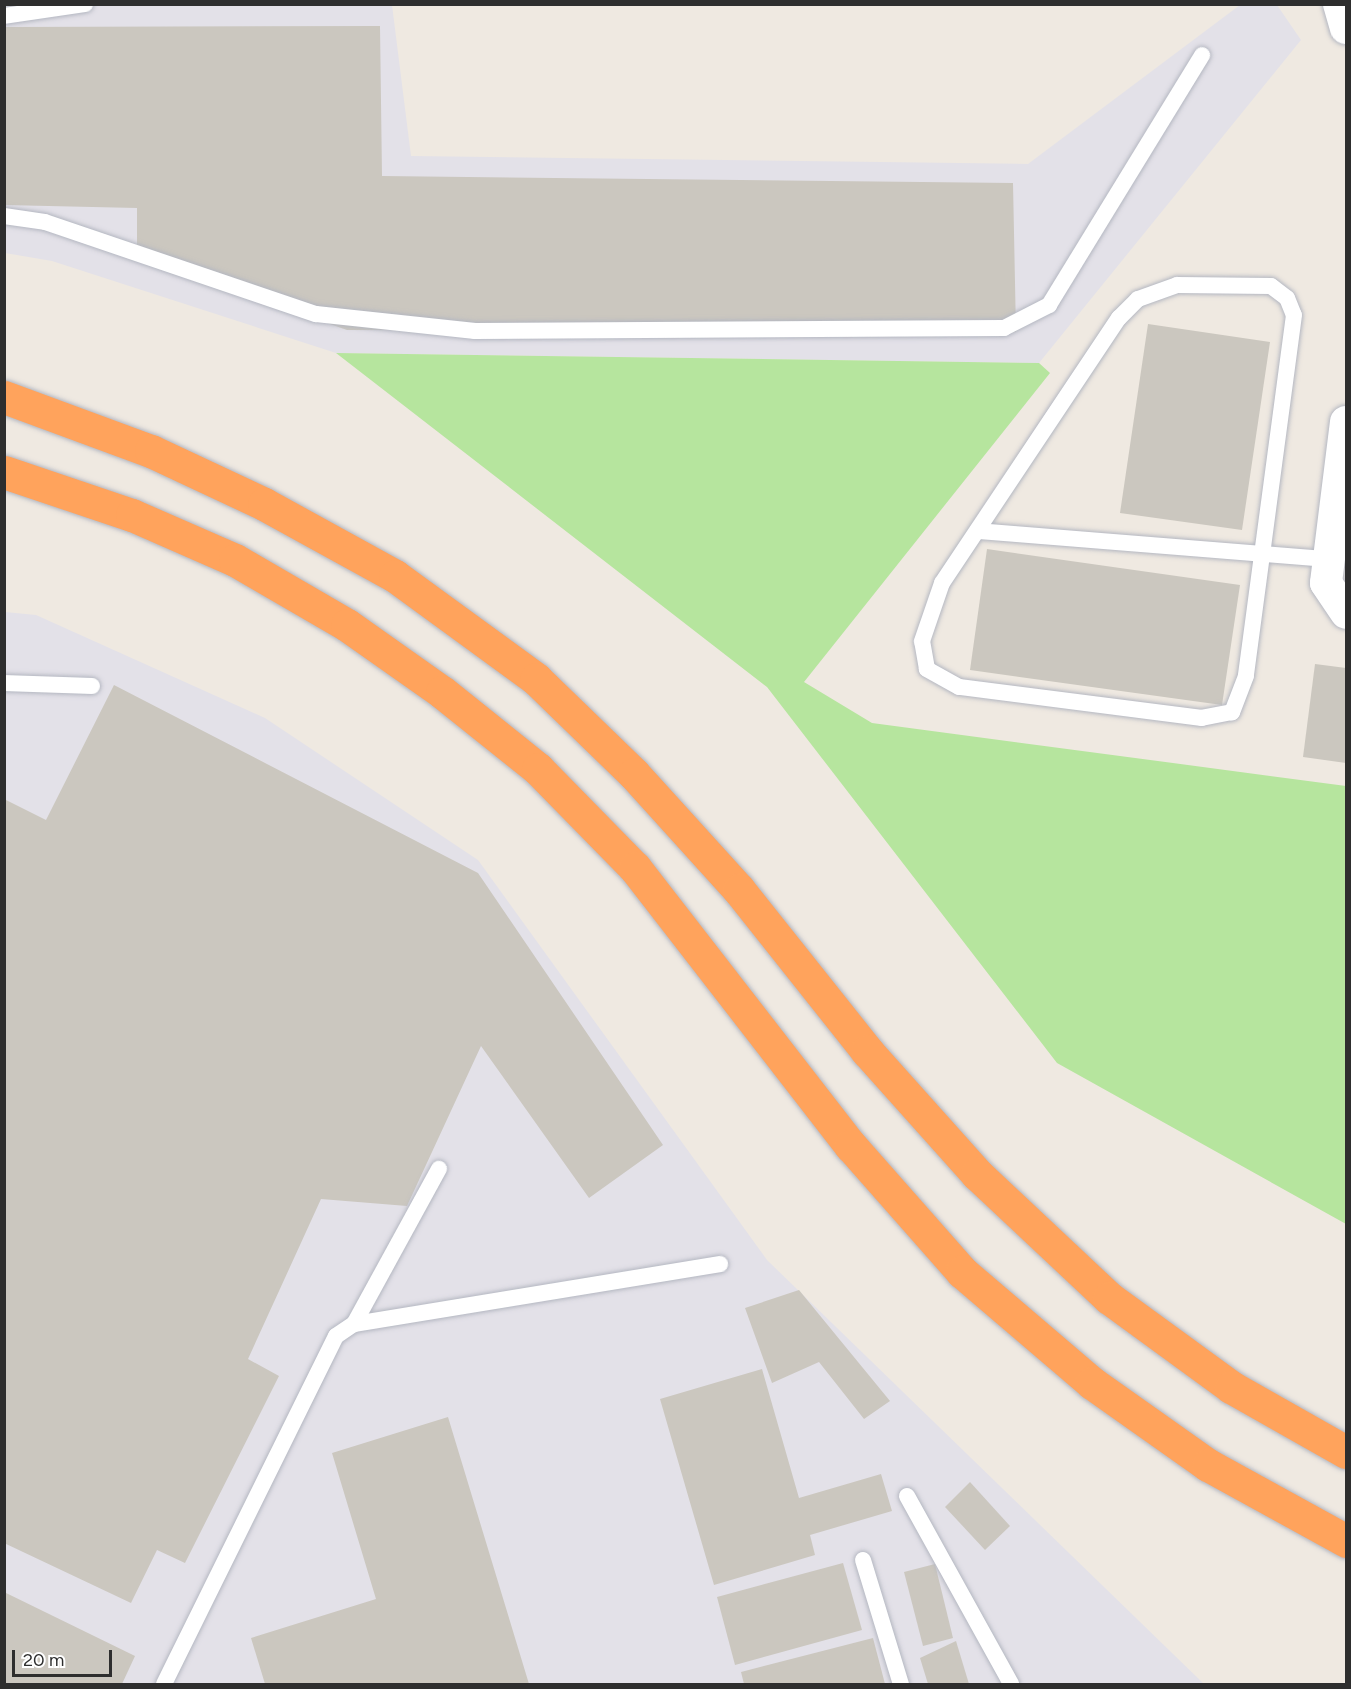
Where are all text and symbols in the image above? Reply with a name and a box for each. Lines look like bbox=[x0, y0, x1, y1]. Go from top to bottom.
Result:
scale bar bbox=[15, 1638, 116, 1676]
text: 20 m bbox=[23, 1649, 64, 1671]

